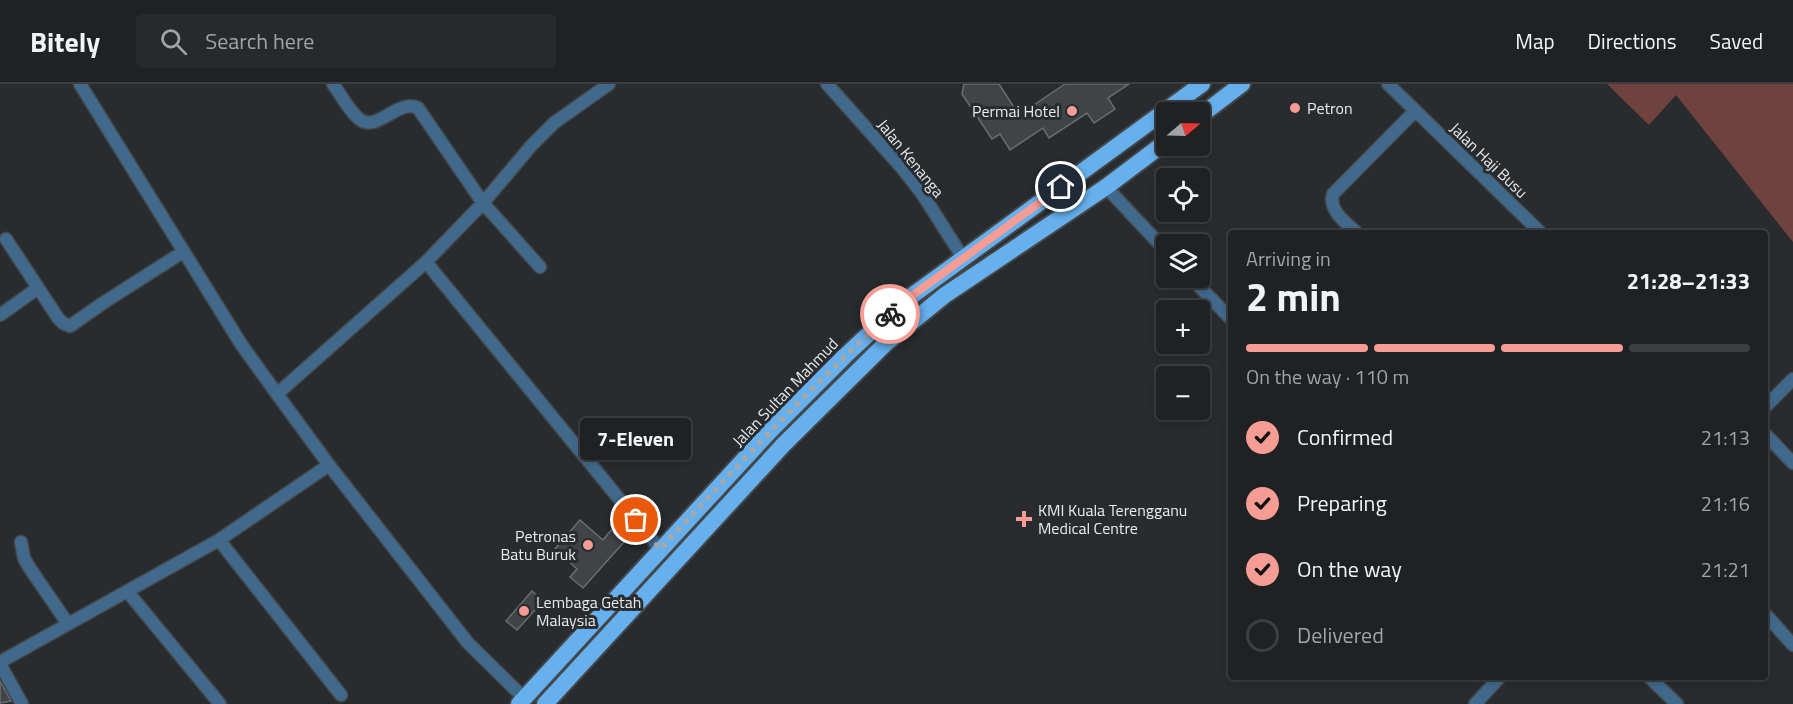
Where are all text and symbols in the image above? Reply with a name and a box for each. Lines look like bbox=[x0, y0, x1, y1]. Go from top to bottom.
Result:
search box bbox=[136, 14, 556, 68]
text: Bitely bbox=[30, 20, 100, 63]
text: Search here bbox=[205, 24, 314, 58]
icon: search bbox=[157, 25, 190, 58]
text: Map bbox=[1515, 25, 1555, 57]
text: Directions bbox=[1588, 25, 1677, 57]
text: Saved bbox=[1710, 25, 1763, 57]
place label: Petron bbox=[1307, 96, 1353, 120]
place label: Permai Hotel bbox=[972, 99, 1060, 123]
marker: Petron bbox=[1288, 101, 1302, 115]
north arrow bbox=[1156, 102, 1210, 156]
map controls bbox=[1156, 102, 1210, 420]
marker: Permai Hotel bbox=[1065, 104, 1079, 118]
street label: Jalan Kenanga bbox=[872, 114, 950, 202]
street label: Jalan Haji Busu bbox=[1445, 117, 1533, 203]
pin bbox=[1035, 161, 1086, 212]
button: locate bbox=[1156, 168, 1210, 222]
icon: home bbox=[1044, 170, 1077, 203]
button: layers bbox=[1156, 234, 1210, 288]
text: Arriving in bbox=[1246, 243, 1331, 274]
text: 21:28–21:33 bbox=[1627, 264, 1750, 298]
text: 2 min bbox=[1246, 267, 1341, 326]
courier bbox=[860, 284, 920, 344]
icon: bike bbox=[874, 298, 907, 331]
button: + bbox=[1156, 300, 1210, 354]
street label: Jalan Sultan Mahmud bbox=[727, 332, 843, 452]
text: On the way · 110 m bbox=[1246, 361, 1409, 392]
button: − bbox=[1156, 366, 1210, 420]
callout: 7-Eleven bbox=[580, 418, 692, 460]
text: Confirmed bbox=[1297, 420, 1393, 454]
icon: check bbox=[1246, 421, 1279, 454]
text: 21:13 bbox=[1701, 422, 1750, 453]
text: 7-Eleven bbox=[597, 423, 674, 454]
text: Preparing bbox=[1297, 486, 1387, 520]
icon: check bbox=[1246, 487, 1279, 520]
text: 21:16 bbox=[1701, 488, 1750, 519]
pin bbox=[610, 494, 661, 545]
place label: KMI Kuala Terengganu Medical Centre bbox=[1038, 498, 1187, 540]
icon: bag bbox=[619, 503, 652, 536]
marker: KMI Kuala Terengganu Medical Centre bbox=[1015, 510, 1033, 528]
place label: Petronas Batu Buruk bbox=[500, 524, 576, 566]
marker: Petronas Batu Buruk bbox=[581, 538, 595, 552]
text: On the way bbox=[1297, 552, 1402, 586]
icon: check bbox=[1246, 553, 1279, 586]
text: 21:21 bbox=[1701, 554, 1750, 585]
place label: Lembaga Getah Malaysia bbox=[536, 590, 641, 632]
marker: Lembaga Getah Malaysia bbox=[517, 604, 531, 618]
text: Delivered bbox=[1297, 618, 1384, 652]

